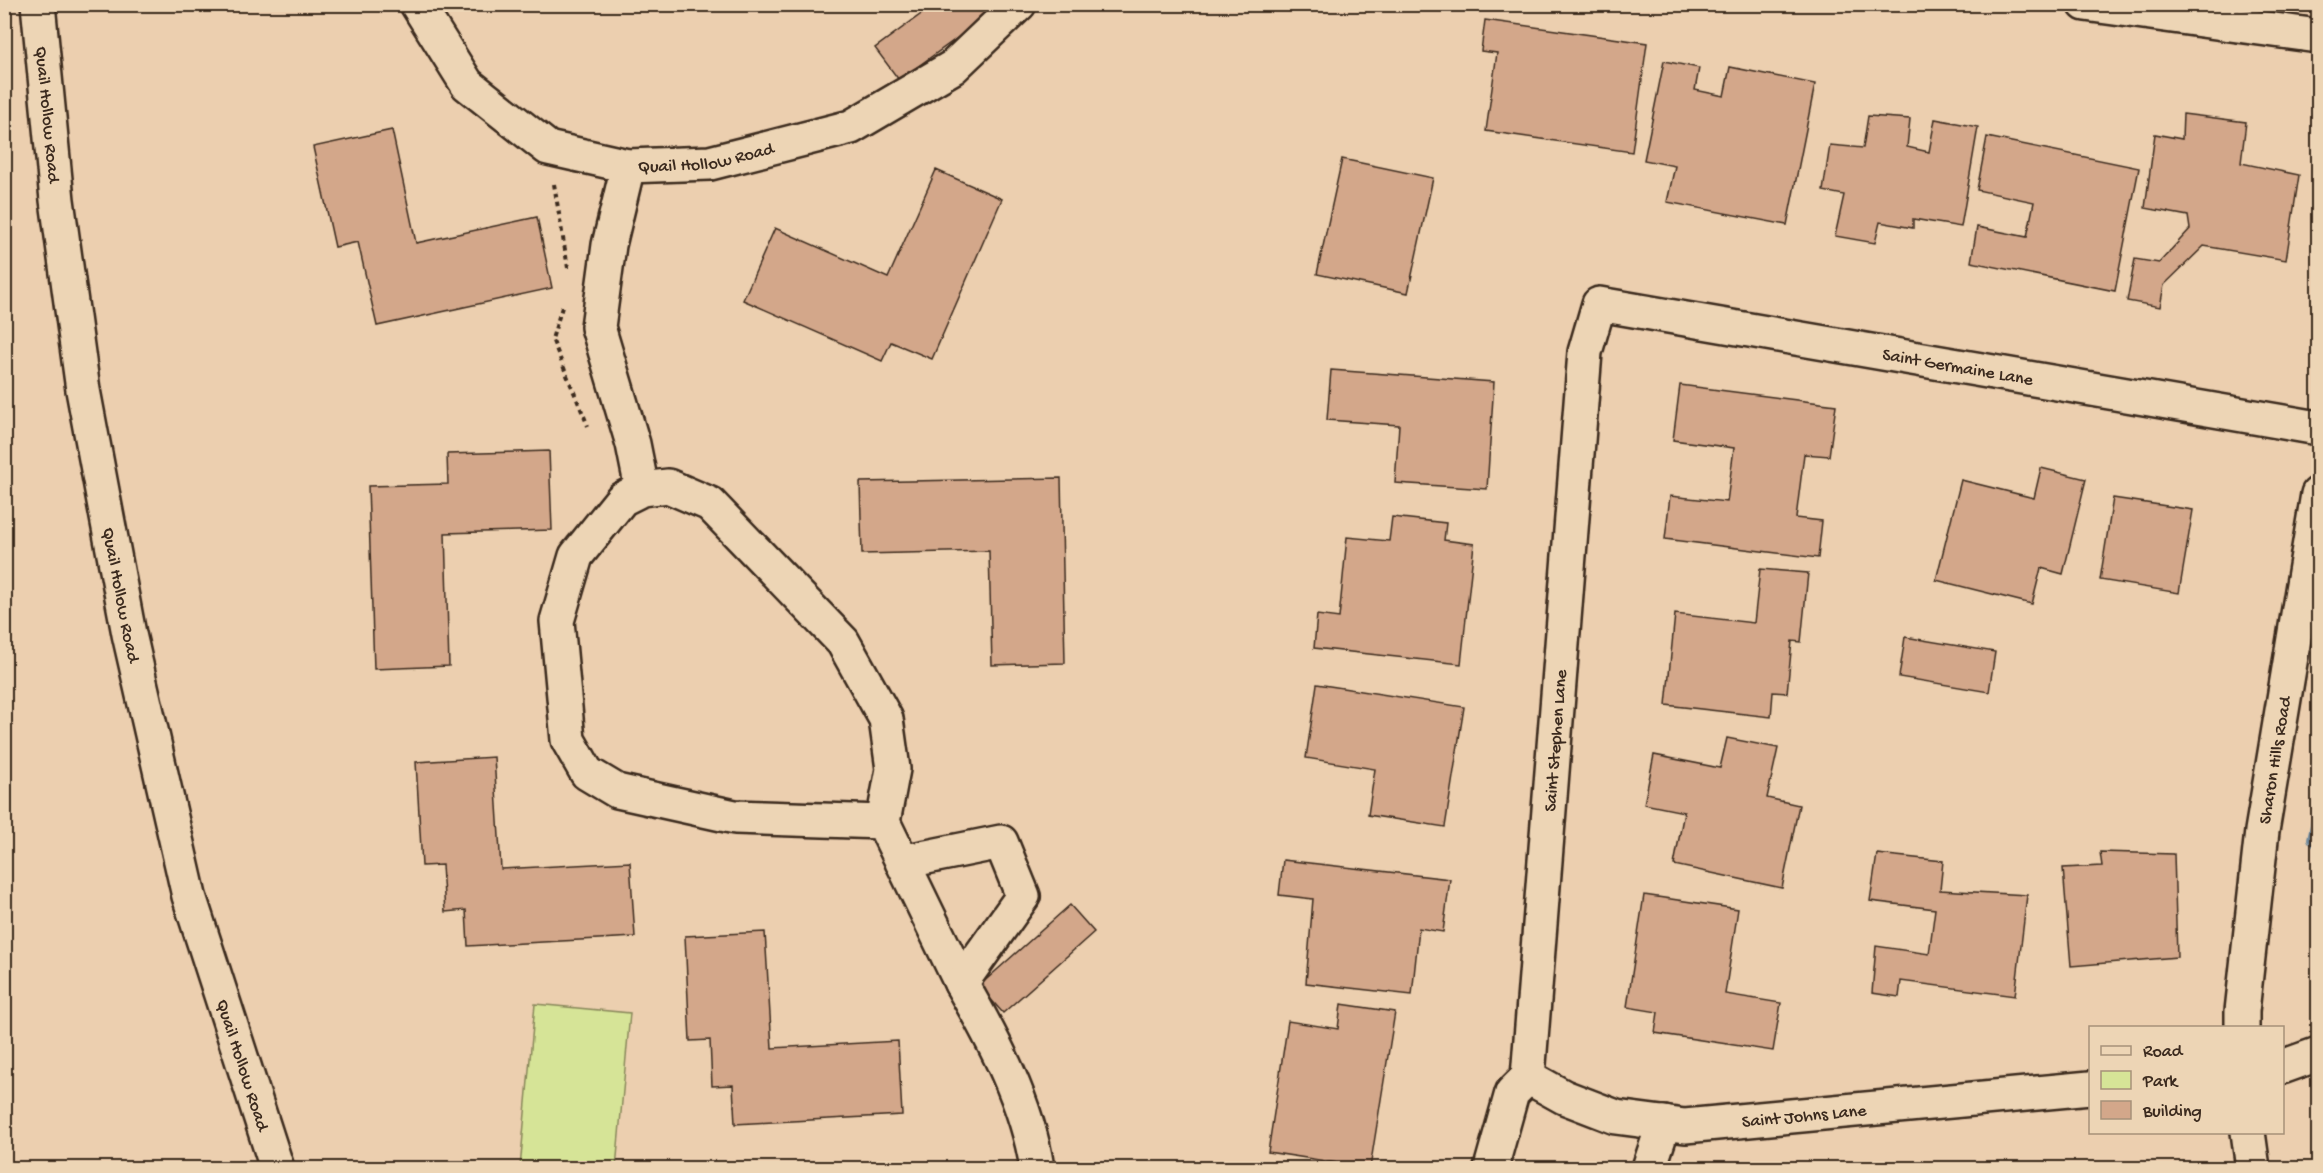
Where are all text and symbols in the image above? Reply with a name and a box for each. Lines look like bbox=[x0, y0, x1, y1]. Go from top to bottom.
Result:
street label: Quail Hollow Road bbox=[29, 45, 63, 185]
street label: Quail Hollow Road bbox=[638, 139, 778, 179]
street label: Saint Germaine Lane bbox=[1880, 345, 2035, 392]
street label: Quail Hollow Road bbox=[96, 526, 144, 666]
street label: Saint Stephen Lane bbox=[1541, 668, 1573, 813]
street label: Sharon Hills Road bbox=[2255, 694, 2297, 826]
street label: Quail Hollow Road bbox=[210, 997, 273, 1135]
legend bbox=[2089, 1026, 2284, 1134]
text: Road bbox=[2143, 1042, 2184, 1063]
text: Park bbox=[2142, 1072, 2179, 1093]
street label: Saint Johns Lane bbox=[1741, 1101, 1868, 1134]
text: Building bbox=[2142, 1102, 2202, 1123]

